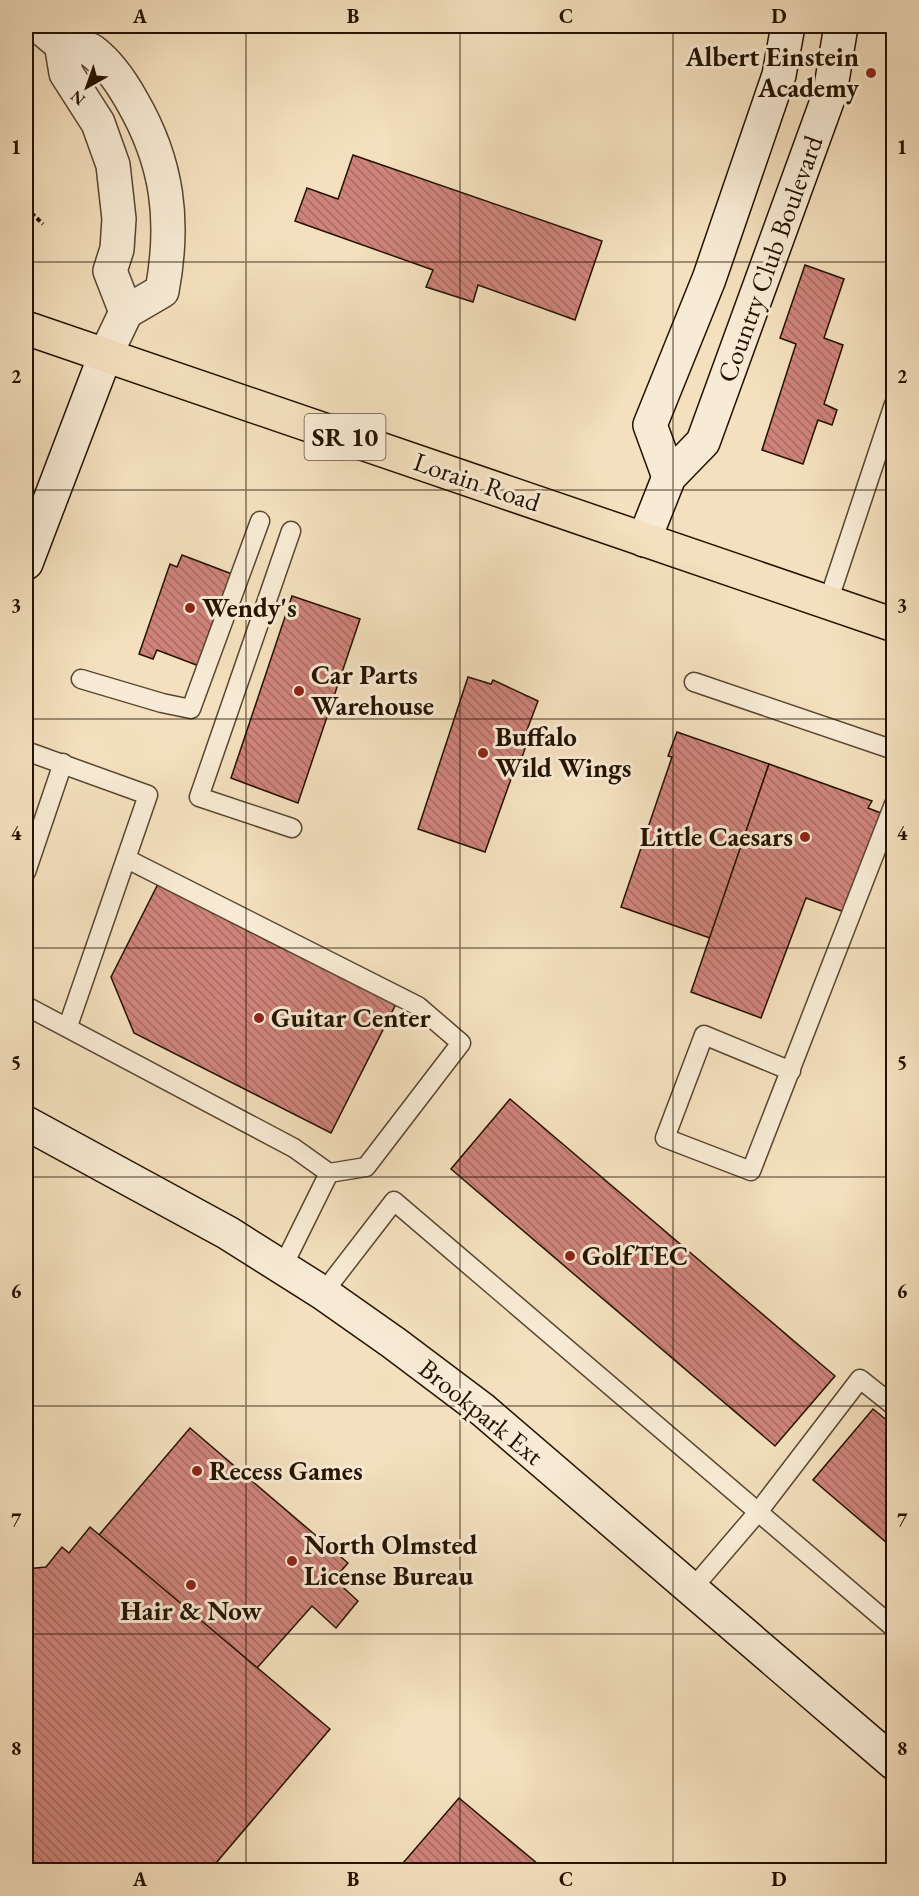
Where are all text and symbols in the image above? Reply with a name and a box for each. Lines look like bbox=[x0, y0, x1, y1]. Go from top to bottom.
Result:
text: A bbox=[132, 3, 148, 29]
text: B bbox=[347, 3, 359, 29]
text: C bbox=[559, 3, 573, 29]
text: D bbox=[771, 3, 787, 29]
place label: Albert Einstein Academy bbox=[684, 39, 860, 105]
north arrow bbox=[57, 57, 117, 117]
marker: Albert Einstein Academy bbox=[864, 66, 878, 80]
text: N bbox=[66, 86, 89, 110]
street label: Country Club Boulevard bbox=[709, 130, 831, 387]
text: 1 bbox=[11, 134, 21, 160]
text: 1 bbox=[897, 134, 907, 160]
text: 2 bbox=[11, 363, 22, 389]
text: 2 bbox=[897, 363, 908, 389]
road number: SR 10 bbox=[304, 414, 386, 460]
street label: Lorain Road bbox=[409, 444, 545, 520]
place label: Wendy's bbox=[202, 590, 297, 625]
text: 3 bbox=[11, 592, 21, 618]
text: 3 bbox=[897, 592, 907, 618]
marker: Wendy's bbox=[183, 601, 197, 615]
place label: Car Parts Warehouse bbox=[311, 657, 434, 723]
marker: Car Parts Warehouse bbox=[292, 684, 306, 698]
place label: Buffalo Wild Wings bbox=[495, 719, 632, 785]
marker: Buffalo Wild Wings bbox=[476, 746, 490, 760]
place label: Little Caesars bbox=[640, 819, 793, 854]
text: 4 bbox=[11, 820, 22, 846]
text: 4 bbox=[897, 820, 908, 846]
marker: Little Caesars bbox=[798, 830, 812, 844]
place label: Guitar Center bbox=[271, 1000, 431, 1035]
marker: Guitar Center bbox=[252, 1011, 266, 1025]
text: 5 bbox=[11, 1049, 21, 1075]
text: 5 bbox=[897, 1049, 907, 1075]
place label: GolfTEC bbox=[582, 1238, 688, 1273]
marker: GolfTEC bbox=[563, 1249, 577, 1263]
text: 6 bbox=[11, 1278, 22, 1304]
text: 6 bbox=[897, 1278, 908, 1304]
street label: Brookpark Ext bbox=[412, 1351, 551, 1473]
place label: Recess Games bbox=[209, 1453, 363, 1488]
marker: Recess Games bbox=[190, 1464, 204, 1478]
text: 7 bbox=[11, 1507, 22, 1533]
text: 7 bbox=[897, 1507, 908, 1533]
place label: North Olmsted License Bureau bbox=[304, 1527, 478, 1593]
marker: North Olmsted License Bureau bbox=[285, 1554, 299, 1568]
marker: Hair & Now bbox=[184, 1578, 198, 1592]
place label: Hair & Now bbox=[120, 1593, 263, 1628]
text: 8 bbox=[11, 1735, 21, 1761]
text: 8 bbox=[897, 1735, 907, 1761]
text: A bbox=[132, 1866, 148, 1892]
text: B bbox=[347, 1866, 359, 1892]
text: C bbox=[559, 1866, 573, 1892]
text: D bbox=[771, 1866, 787, 1892]

